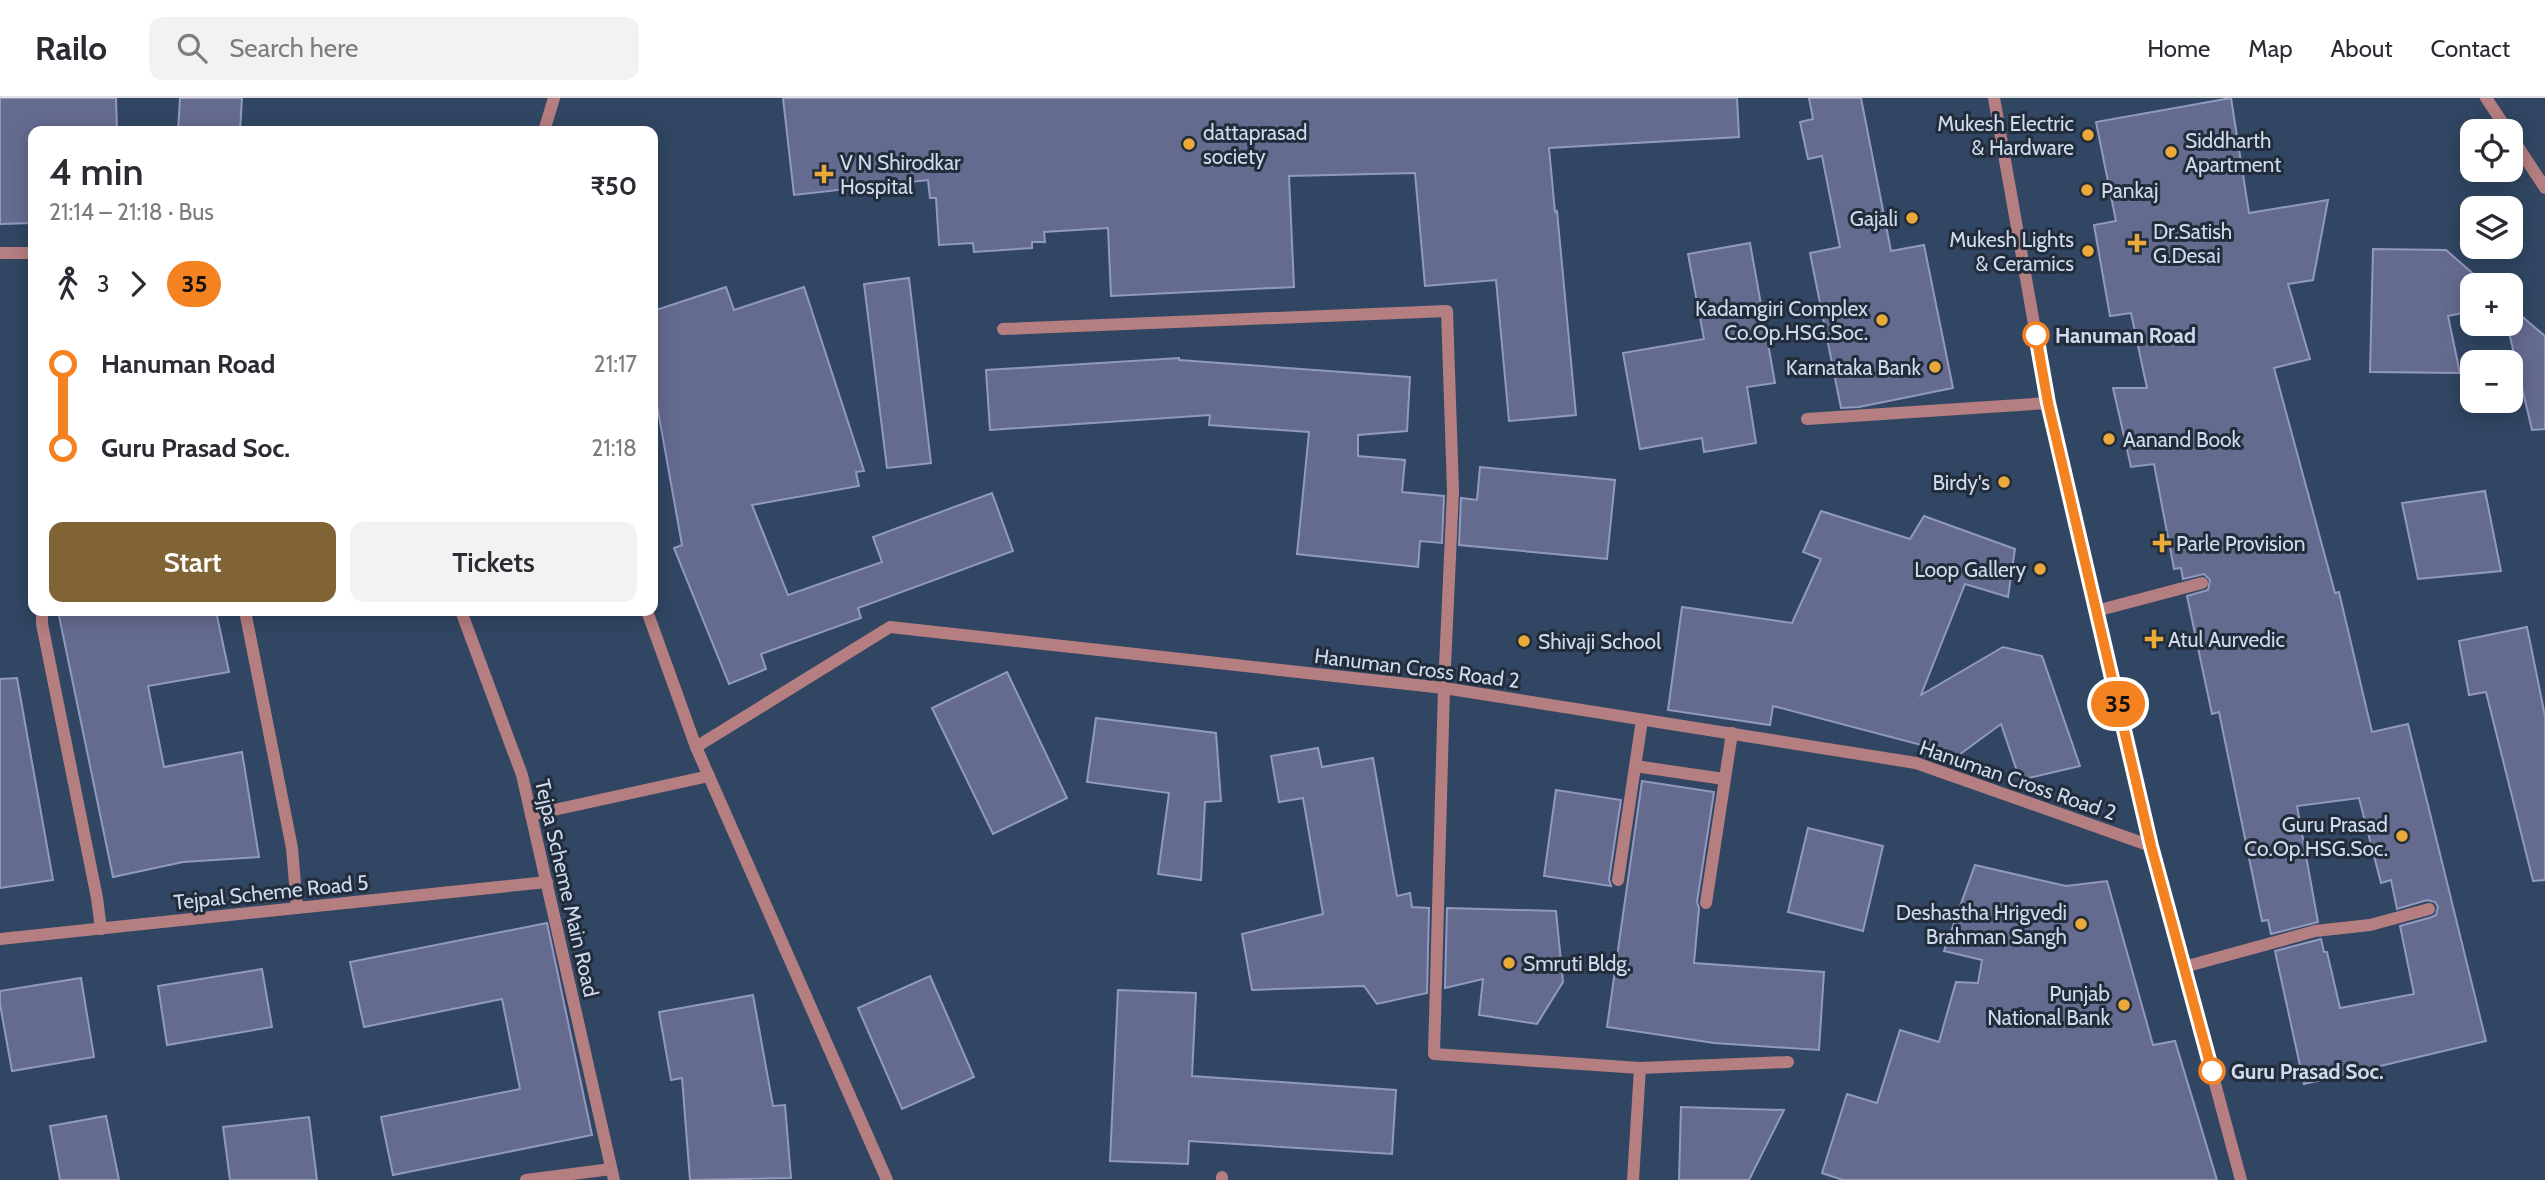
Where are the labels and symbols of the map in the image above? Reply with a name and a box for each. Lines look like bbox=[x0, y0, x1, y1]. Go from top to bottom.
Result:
place label: Mukesh Electric & Hardware bbox=[1937, 111, 2074, 160]
place label: dattaprasad society bbox=[1203, 120, 1307, 169]
marker: Mukesh Electric & Hardware bbox=[2080, 127, 2096, 143]
place label: Siddharth Apartment bbox=[2185, 128, 2281, 177]
marker: dattaprasad society bbox=[1181, 136, 1197, 152]
marker: Siddharth Apartment bbox=[2163, 144, 2179, 160]
place label: V N Shirodkar Hospital bbox=[840, 150, 961, 199]
marker: V N Shirodkar Hospital bbox=[814, 164, 834, 184]
place label: Pankaj bbox=[2101, 178, 2158, 204]
marker: Pankaj bbox=[2079, 182, 2095, 198]
place label: Gajali bbox=[1850, 206, 1898, 232]
marker: Gajali bbox=[1904, 210, 1920, 226]
place label: Dr.Satish G.Desai bbox=[2153, 219, 2232, 268]
place label: Mukesh Lights & Ceramics bbox=[1949, 227, 2074, 276]
marker: Dr.Satish G.Desai bbox=[2127, 233, 2147, 253]
marker: Mukesh Lights & Ceramics bbox=[2080, 243, 2096, 259]
place label: Kadamgiri Complex Co.Op.HSG.Soc. bbox=[1695, 296, 1868, 345]
marker: Kadamgiri Complex Co.Op.HSG.Soc. bbox=[1874, 312, 1890, 328]
marker: Hanuman Road bbox=[2023, 322, 2049, 348]
place label: Hanuman Road bbox=[2055, 323, 2196, 348]
place label: Karnataka Bank bbox=[1786, 355, 1922, 380]
marker: Karnataka Bank bbox=[1927, 359, 1943, 375]
place label: Aanand Book bbox=[2123, 427, 2242, 452]
marker: Aanand Book bbox=[2101, 431, 2117, 447]
place label: Birdy's bbox=[1932, 470, 1990, 495]
marker: Birdy's bbox=[1996, 474, 2012, 490]
place label: Parle Provision bbox=[2176, 531, 2306, 556]
marker: Parle Provision bbox=[2154, 535, 2170, 551]
place label: Loop Gallery bbox=[1914, 557, 2026, 582]
marker: Loop Gallery bbox=[2032, 561, 2048, 577]
place label: Atul Aurvedic bbox=[2168, 627, 2285, 652]
place label: Shivaji School bbox=[1538, 629, 1661, 655]
marker: Atul Aurvedic bbox=[2146, 631, 2162, 647]
marker: Shivaji School bbox=[1516, 633, 1532, 649]
street label: Hanuman Cross Road 2 bbox=[1313, 643, 1521, 693]
line badge: 35 bbox=[2086, 681, 2150, 727]
street label: Hanuman Cross Road 2 bbox=[1916, 735, 2120, 825]
street label: Tejpa Scheme Main Road bbox=[529, 777, 604, 999]
place label: Guru Prasad Co.Op.HSG.Soc. bbox=[2244, 812, 2388, 861]
marker: Guru Prasad Co.Op.HSG.Soc. bbox=[2394, 828, 2410, 844]
street label: Tejpal Scheme Road 5 bbox=[172, 869, 370, 916]
place label: Deshastha Hrigvedi Brahman Sangh bbox=[1896, 900, 2067, 949]
marker: Deshastha Hrigvedi Brahman Sangh bbox=[2073, 916, 2089, 932]
place label: Smruti Bldg. bbox=[1523, 951, 1631, 976]
marker: Smruti Bldg. bbox=[1501, 955, 1517, 971]
place label: Punjab National Bank bbox=[1987, 981, 2111, 1030]
marker: Punjab National Bank bbox=[2116, 997, 2132, 1013]
marker: Guru Prasad Soc. bbox=[2199, 1058, 2225, 1084]
place label: Guru Prasad Soc. bbox=[2231, 1059, 2384, 1084]

